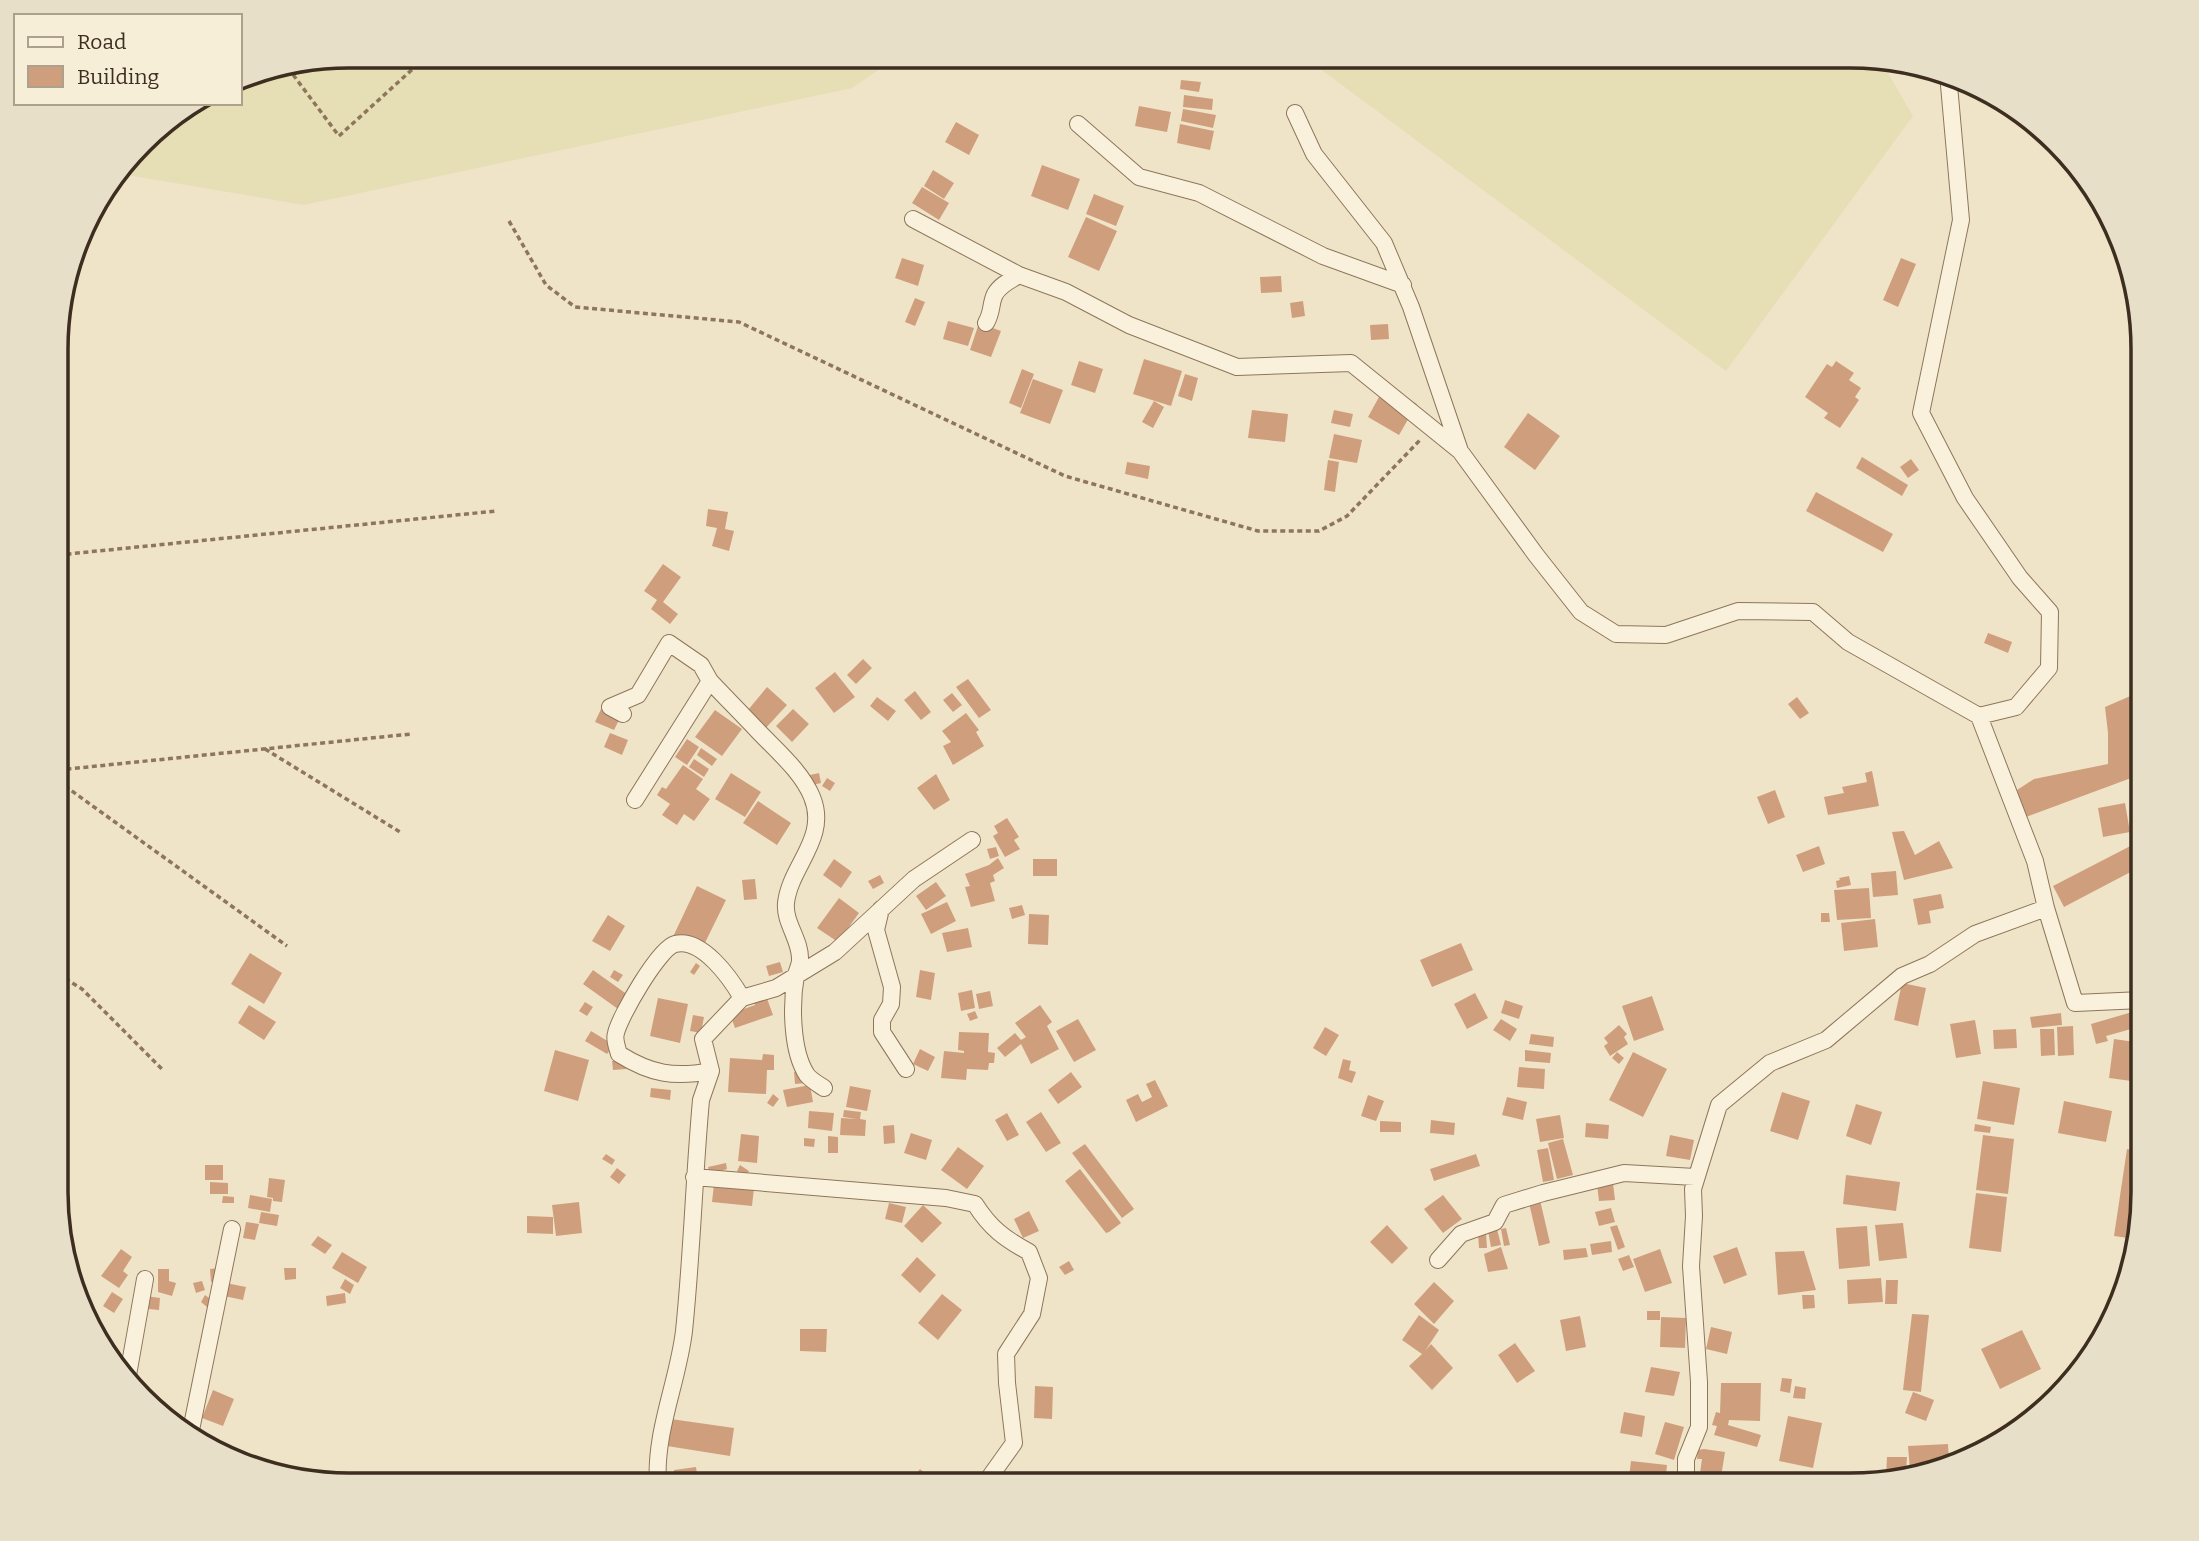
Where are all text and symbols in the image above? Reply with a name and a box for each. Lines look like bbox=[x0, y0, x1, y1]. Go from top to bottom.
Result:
legend bbox=[14, 14, 242, 105]
text: Road bbox=[77, 29, 126, 55]
text: Building bbox=[77, 64, 160, 90]

